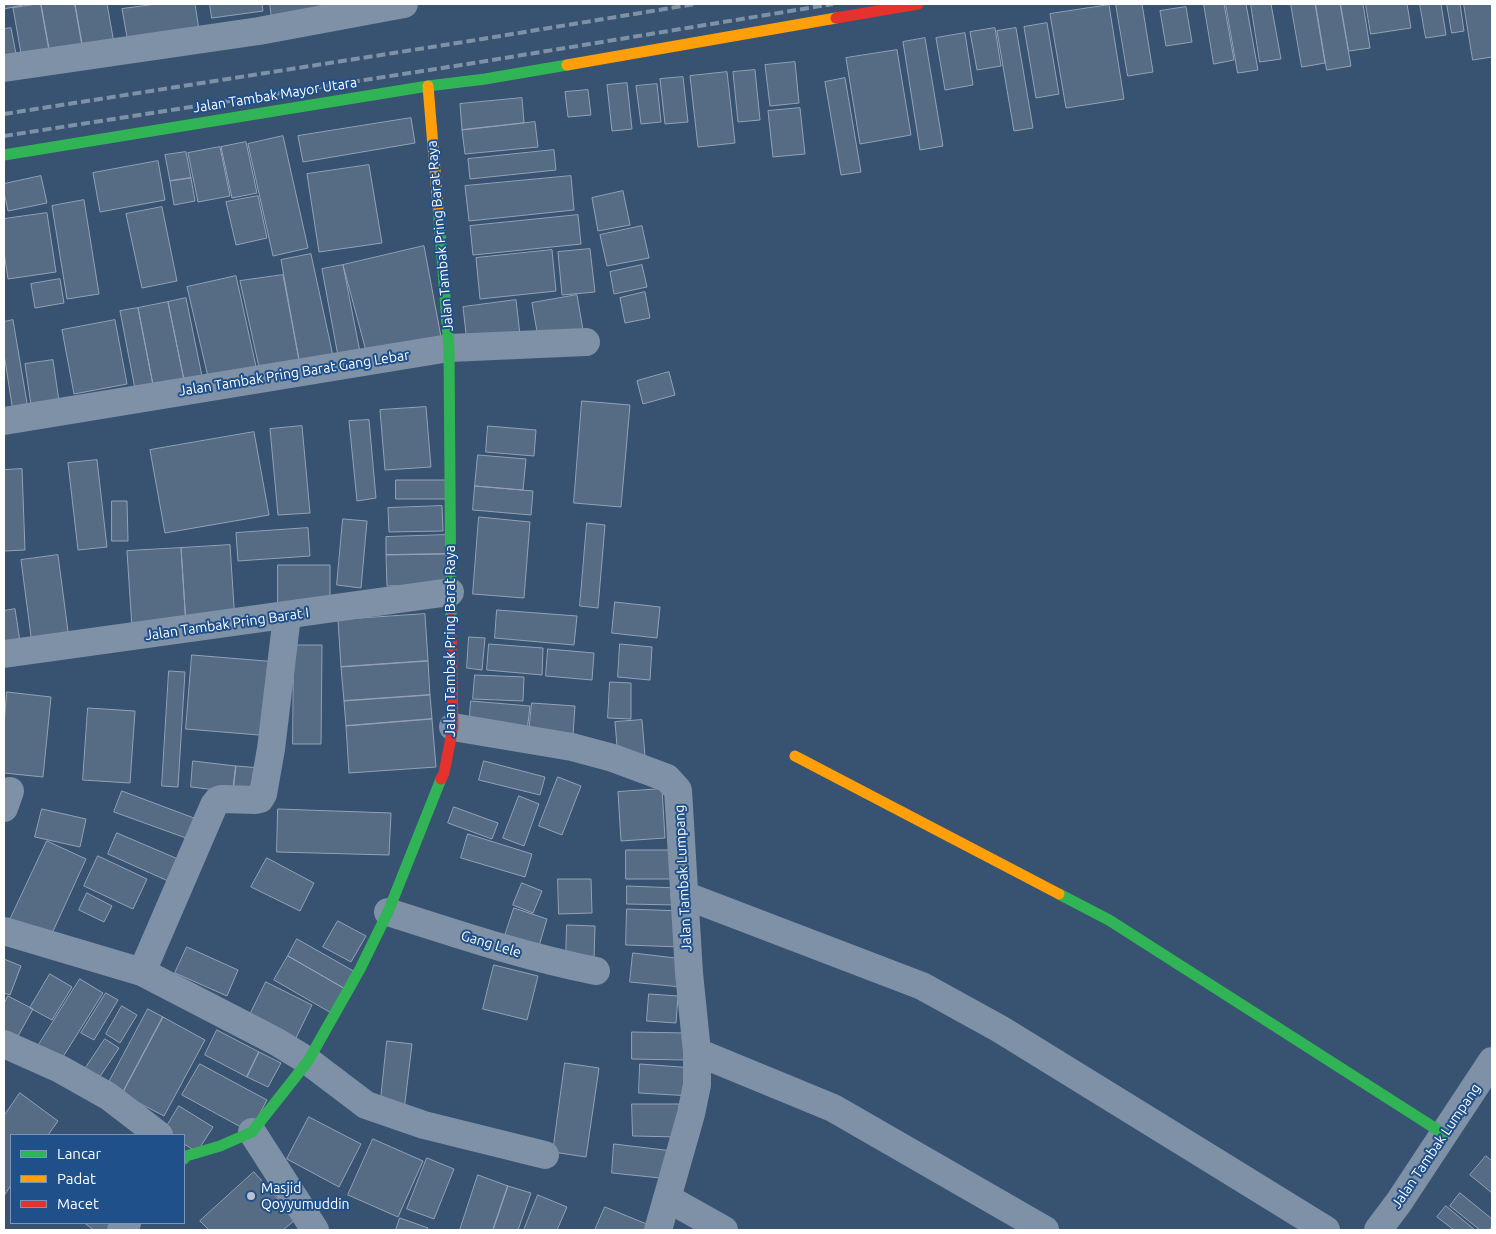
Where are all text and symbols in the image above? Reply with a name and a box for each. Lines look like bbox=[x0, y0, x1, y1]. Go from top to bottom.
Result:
street label: Jalan Tambak Mayor Utara bbox=[192, 74, 358, 116]
street label: Jalan Tambak Pring Barat Raya bbox=[423, 140, 457, 332]
street label: Jalan Tambak Pring Barat Gang Lebar bbox=[178, 346, 410, 400]
street label: Jalan Tambak Pring Barat Raya bbox=[442, 545, 458, 737]
street label: Jalan Tambak Pring Barat I bbox=[144, 604, 310, 644]
street label: Jalan Tambak Lumpang bbox=[671, 804, 695, 952]
street label: Gang Lele bbox=[459, 927, 523, 961]
street label: Jalan Tambak Lumpang bbox=[1388, 1080, 1484, 1212]
legend bbox=[10, 1134, 185, 1224]
text: Lancar bbox=[57, 1145, 101, 1162]
text: Padat bbox=[57, 1170, 96, 1187]
place label: Masjid Qoyyumuddin bbox=[261, 1180, 350, 1212]
marker: Masjid Qoyyumuddin bbox=[245, 1190, 257, 1202]
text: Macet bbox=[57, 1195, 99, 1212]

